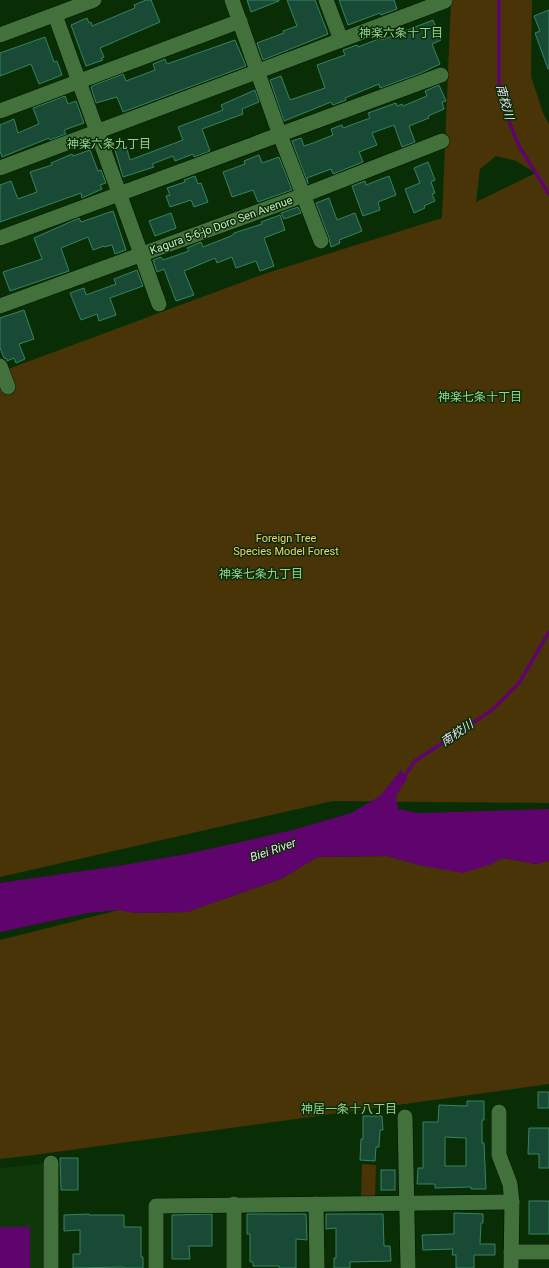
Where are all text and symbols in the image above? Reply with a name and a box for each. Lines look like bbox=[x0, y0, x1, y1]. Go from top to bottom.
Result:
district label: 神楽六条十丁目 bbox=[359, 26, 443, 40]
water label: 南校川 bbox=[494, 83, 517, 123]
district label: 神楽六条九丁目 bbox=[67, 137, 151, 151]
street label: Kagura 5-6-jo Doro Sen Avenue bbox=[148, 194, 294, 257]
district label: 神楽七条十丁目 bbox=[438, 390, 522, 404]
park label: Foreign Tree Species Model Forest bbox=[233, 532, 339, 558]
district label: 神楽七条九丁目 bbox=[219, 567, 303, 581]
water label: 南校川 bbox=[438, 716, 477, 749]
water label: Biei River bbox=[248, 835, 299, 864]
district label: 神居一条十八丁目 bbox=[301, 1102, 397, 1116]

